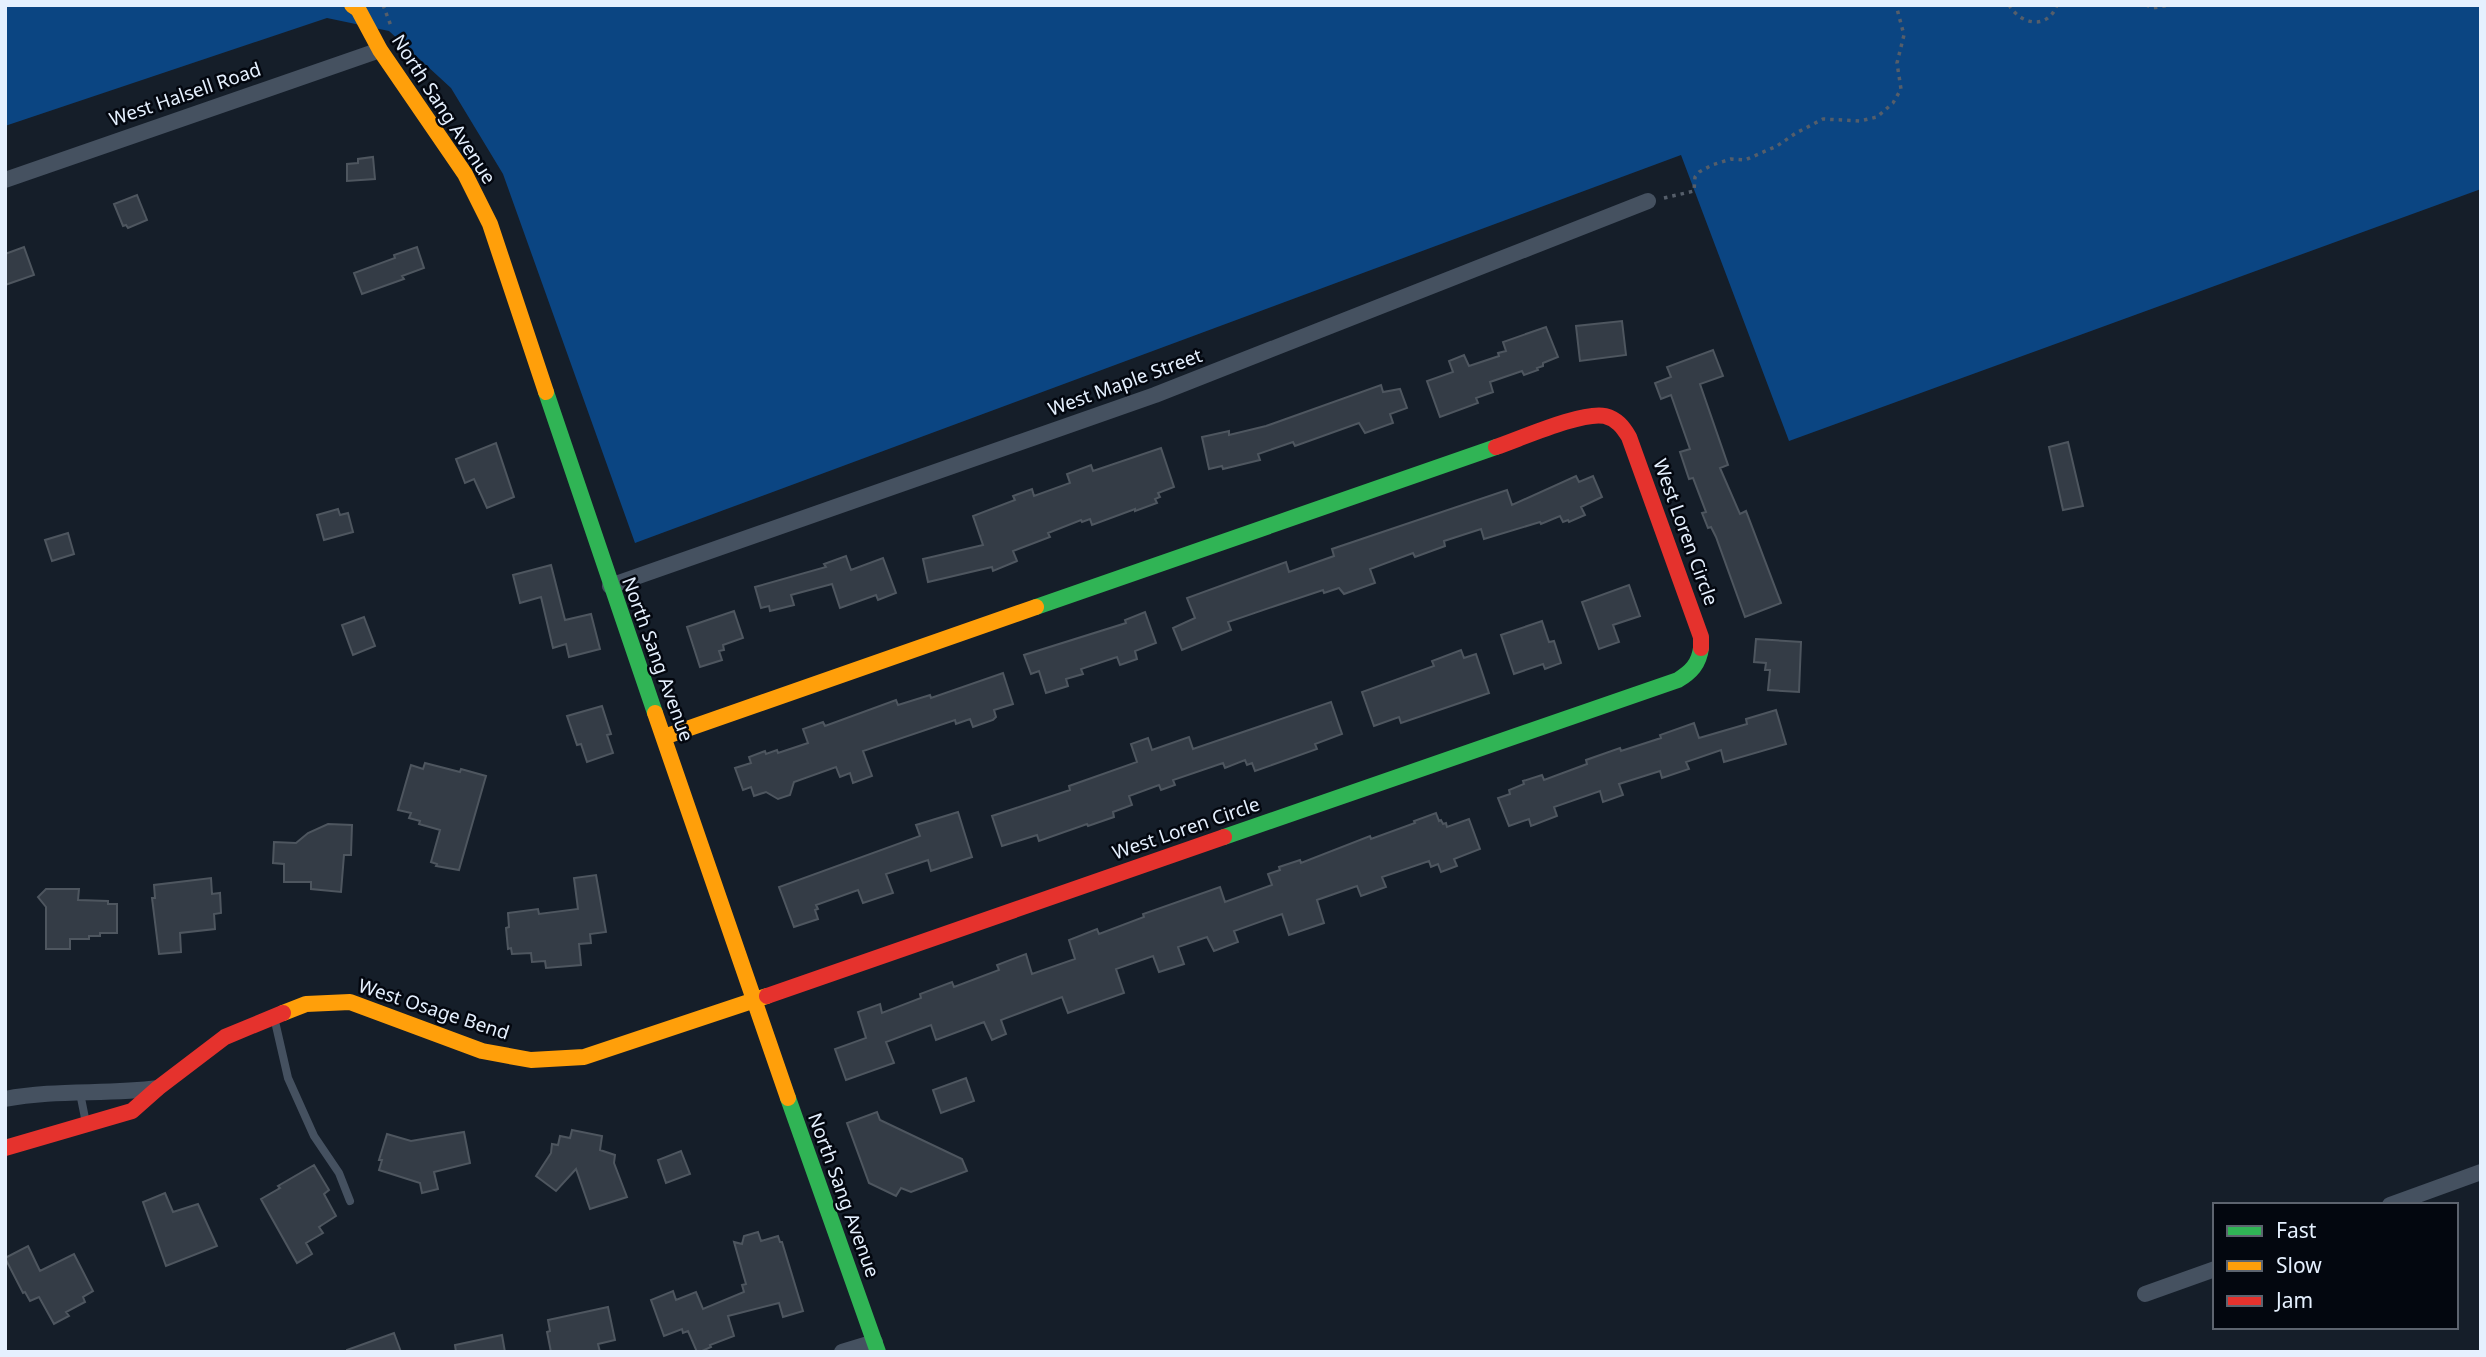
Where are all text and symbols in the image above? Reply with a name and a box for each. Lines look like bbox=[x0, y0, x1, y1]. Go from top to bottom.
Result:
street label: North Sang Avenue bbox=[386, 29, 502, 189]
street label: West Halsell Road bbox=[106, 56, 264, 132]
street label: West Maple Street bbox=[1044, 342, 1206, 422]
street label: West Loren Circle bbox=[1647, 455, 1725, 609]
street label: North Sang Avenue bbox=[616, 573, 700, 745]
street label: West Loren Circle bbox=[1109, 791, 1263, 865]
street label: West Osage Bend bbox=[355, 972, 513, 1046]
street label: North Sang Avenue bbox=[802, 1109, 886, 1281]
legend bbox=[2213, 1203, 2458, 1329]
text: Fast bbox=[2276, 1216, 2317, 1244]
text: Slow bbox=[2276, 1251, 2322, 1279]
text: Jam bbox=[2274, 1286, 2313, 1314]

